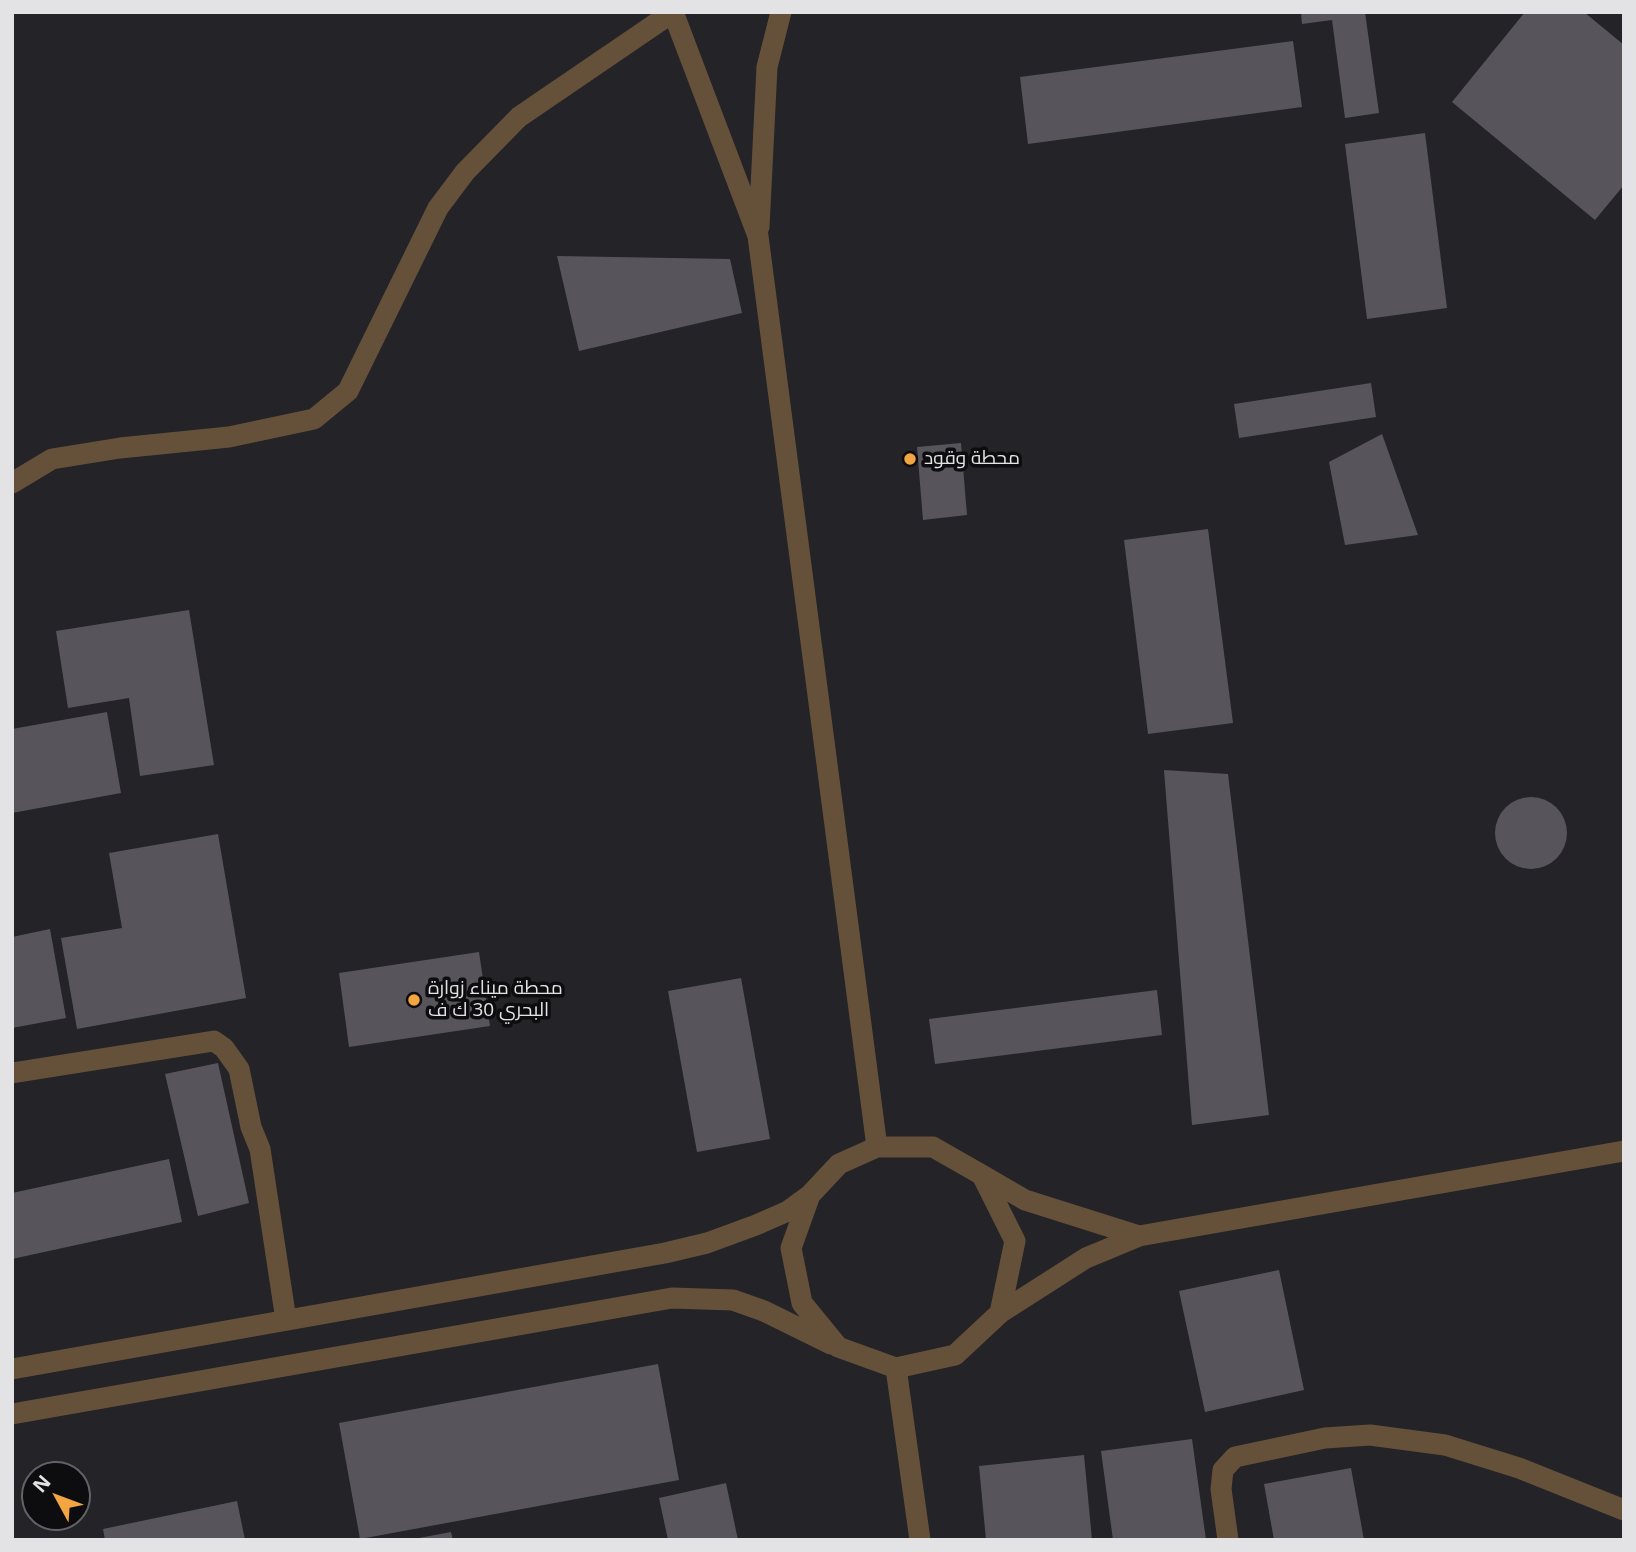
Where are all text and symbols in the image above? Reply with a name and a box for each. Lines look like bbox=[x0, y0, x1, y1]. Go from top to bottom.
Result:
place label: محطة وقود bbox=[924, 448, 1020, 470]
marker: محطة وقود bbox=[902, 451, 918, 467]
place label: محطة ميناء زوارة البحري 30 ك ف bbox=[428, 978, 563, 1022]
marker: محطة ميناء زوارة البحري 30 ك ف bbox=[406, 992, 422, 1008]
north arrow bbox=[21, 1461, 91, 1531]
text: N bbox=[27, 1469, 57, 1498]

